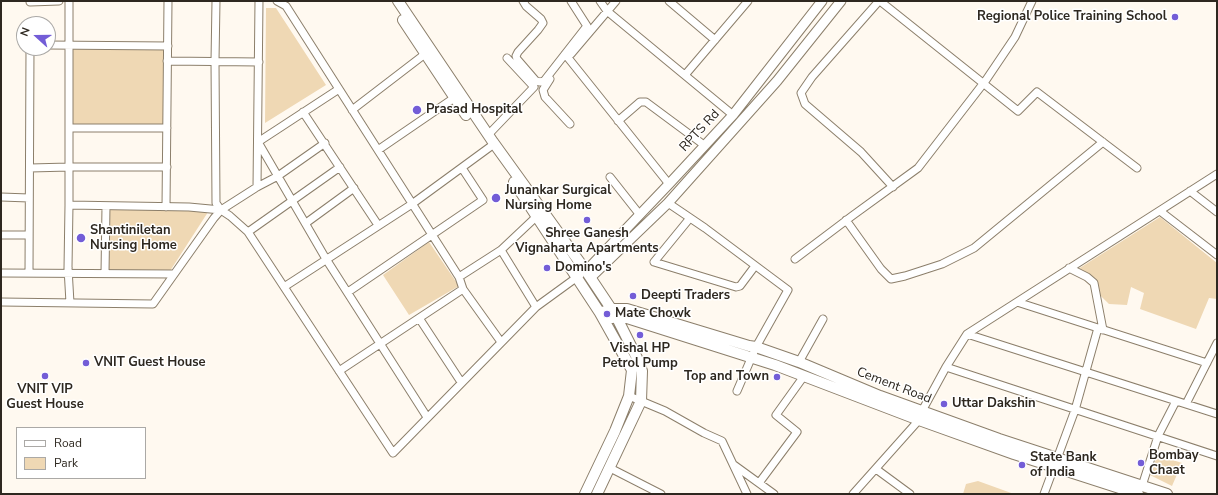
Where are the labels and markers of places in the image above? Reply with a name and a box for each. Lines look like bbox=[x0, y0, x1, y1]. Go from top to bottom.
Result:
place label: Regional Police Training School bbox=[977, 9, 1167, 25]
marker: Regional Police Training School bbox=[1170, 12, 1180, 22]
place label: Prasad Hospital bbox=[426, 102, 522, 118]
marker: Prasad Hospital bbox=[411, 104, 423, 116]
place label: Junankar Surgical Nursing Home bbox=[505, 183, 611, 214]
marker: Junankar Surgical Nursing Home bbox=[490, 192, 502, 204]
marker: Shree Ganesh Vignaharta Apartments bbox=[582, 215, 592, 225]
place label: Shantiniletan Nursing Home bbox=[90, 223, 177, 254]
place label: Shree Ganesh Vignaharta Apartments bbox=[515, 226, 659, 257]
marker: Shantiniletan Nursing Home bbox=[75, 232, 87, 244]
place label: Domino's bbox=[555, 260, 612, 276]
marker: Domino's bbox=[542, 263, 552, 273]
place label: Deepti Traders bbox=[641, 288, 730, 304]
marker: Deepti Traders bbox=[628, 291, 638, 301]
place label: Mate Chowk bbox=[615, 306, 691, 322]
marker: Mate Chowk bbox=[602, 309, 612, 319]
marker: Vishal HP Petrol Pump bbox=[635, 330, 645, 340]
place label: Vishal HP Petrol Pump bbox=[602, 341, 678, 372]
place label: VNIT Guest House bbox=[94, 355, 206, 371]
marker: VNIT Guest House bbox=[81, 358, 91, 368]
place label: Top and Town bbox=[684, 369, 769, 385]
marker: VNIT VIP Guest House bbox=[40, 371, 50, 381]
marker: Top and Town bbox=[772, 372, 782, 382]
place label: VNIT VIP Guest House bbox=[6, 382, 84, 413]
place label: Uttar Dakshin bbox=[952, 396, 1036, 412]
marker: Uttar Dakshin bbox=[939, 399, 949, 409]
place label: Bombay Chaat bbox=[1149, 448, 1199, 479]
place label: State Bank of India bbox=[1030, 450, 1096, 481]
marker: Bombay Chaat bbox=[1136, 458, 1146, 468]
marker: State Bank of India bbox=[1017, 460, 1027, 470]

